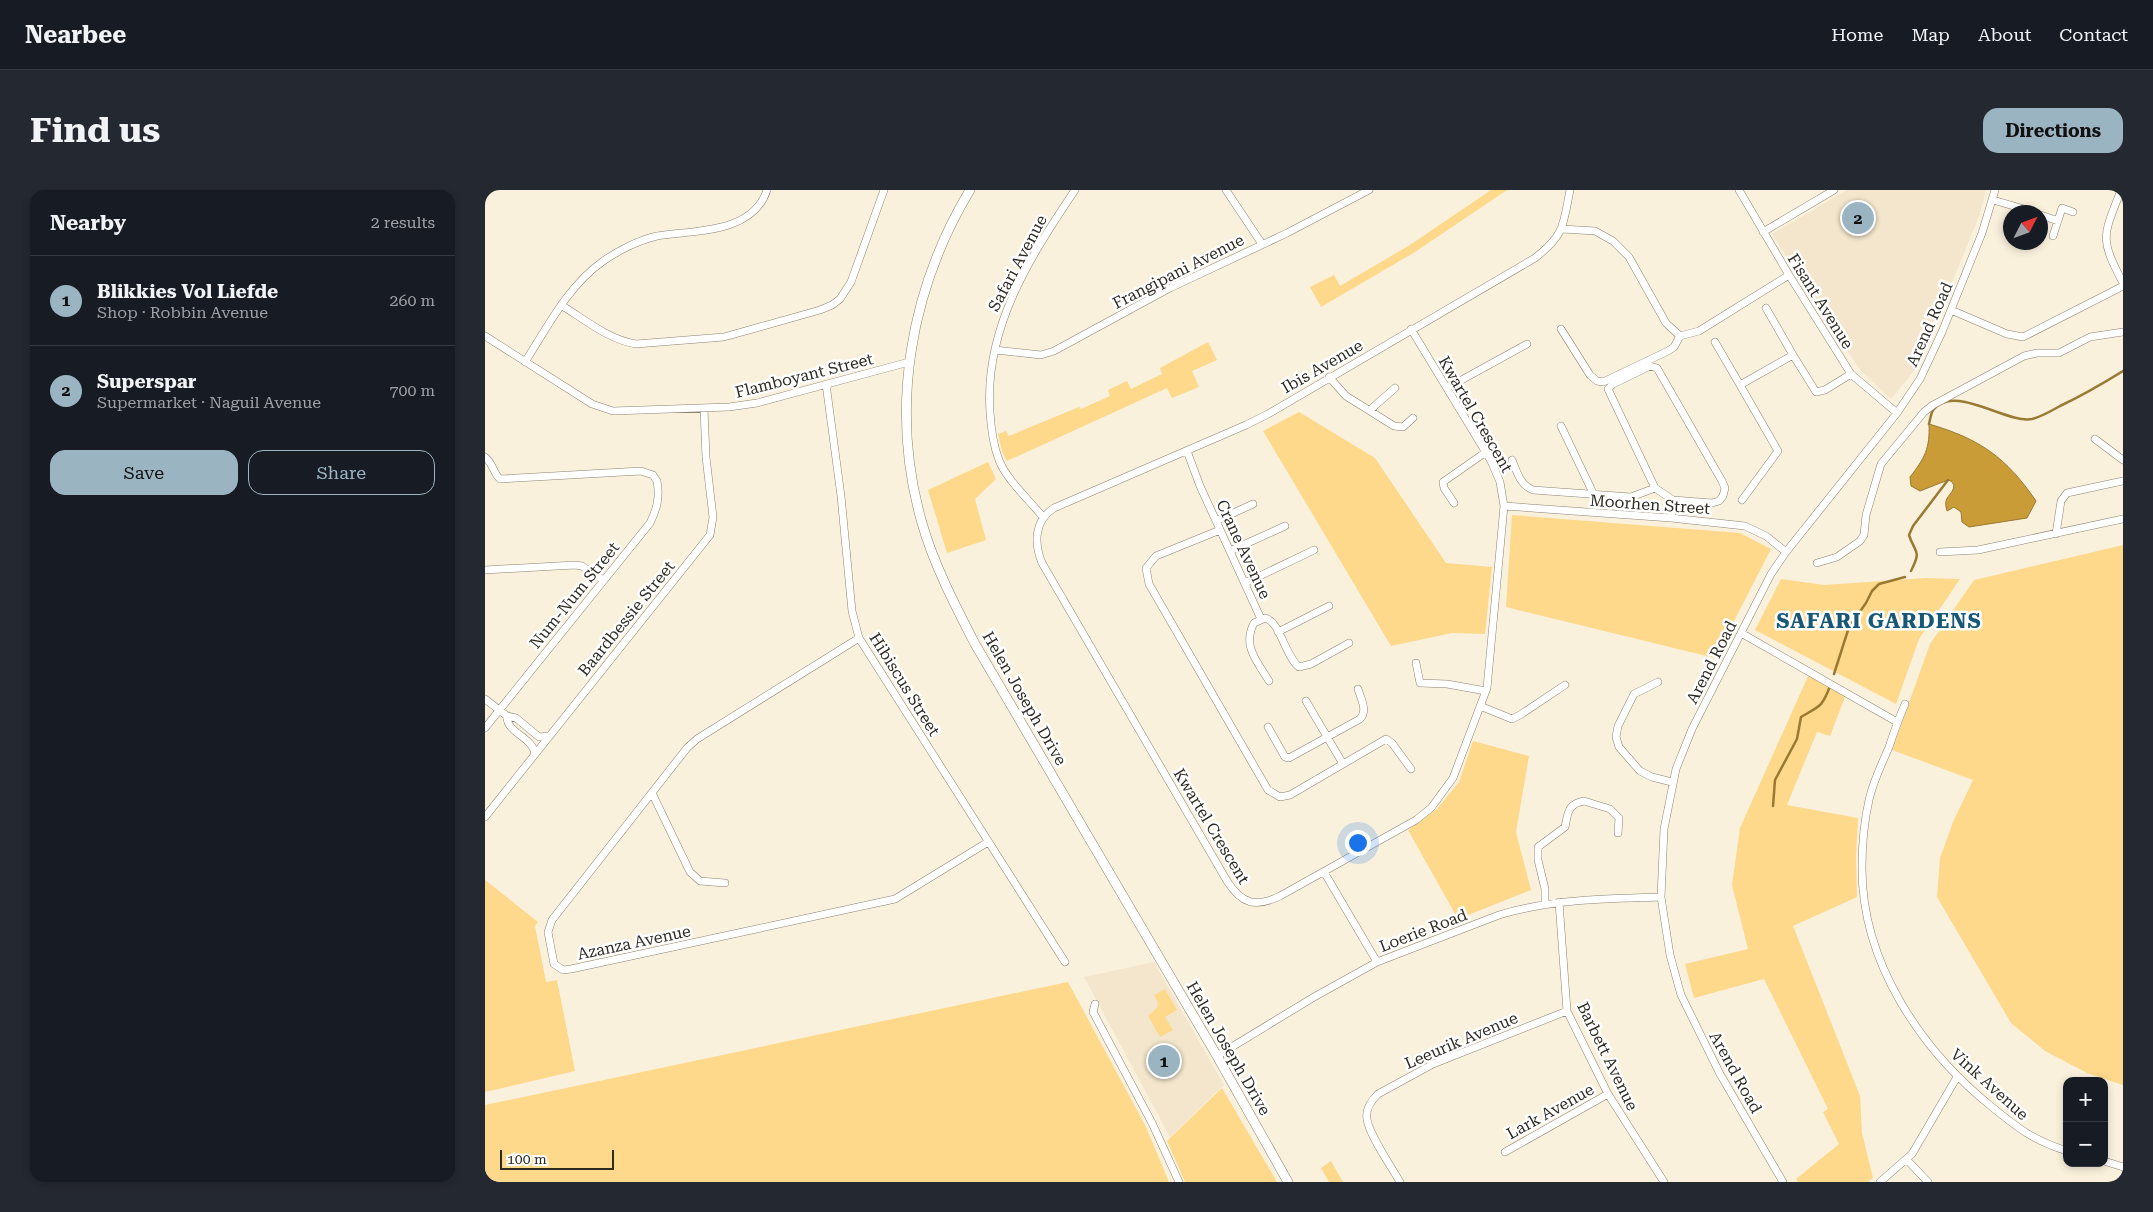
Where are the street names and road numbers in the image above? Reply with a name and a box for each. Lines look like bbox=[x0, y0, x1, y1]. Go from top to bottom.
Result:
street label: Safari Avenue bbox=[984, 212, 1051, 315]
street label: Frangipani Avenue bbox=[1109, 230, 1247, 313]
street label: Fisant Avenue bbox=[1784, 250, 1858, 353]
street label: Arend Road bbox=[1902, 279, 1957, 369]
street label: Ibis Avenue bbox=[1278, 335, 1366, 397]
street label: Flamboyant Street bbox=[733, 349, 875, 402]
street label: Kwartel Crescent bbox=[1435, 353, 1517, 476]
street label: Moorhen Street bbox=[1589, 491, 1711, 518]
street label: Crane Avenue bbox=[1212, 497, 1275, 602]
street label: Num-Num Street bbox=[526, 538, 623, 652]
street label: Baardbessie Street bbox=[574, 557, 679, 680]
street label: Arend Road bbox=[1682, 618, 1740, 707]
street label: Helen Joseph Drive bbox=[978, 628, 1071, 769]
street label: Hibiscus Street bbox=[865, 629, 944, 739]
street label: Kwartel Crescent bbox=[1170, 765, 1254, 887]
street label: Loerie Road bbox=[1377, 905, 1470, 956]
street label: Azanza Avenue bbox=[576, 921, 693, 964]
street label: Helen Joseph Drive bbox=[1182, 978, 1275, 1119]
street label: Barbett Avenue bbox=[1573, 999, 1642, 1114]
street label: Leeurik Avenue bbox=[1402, 1008, 1521, 1073]
street label: Arend Road bbox=[1705, 1028, 1766, 1116]
street label: Vink Avenue bbox=[1947, 1045, 2033, 1124]
street label: Lark Avenue bbox=[1503, 1080, 1597, 1143]

